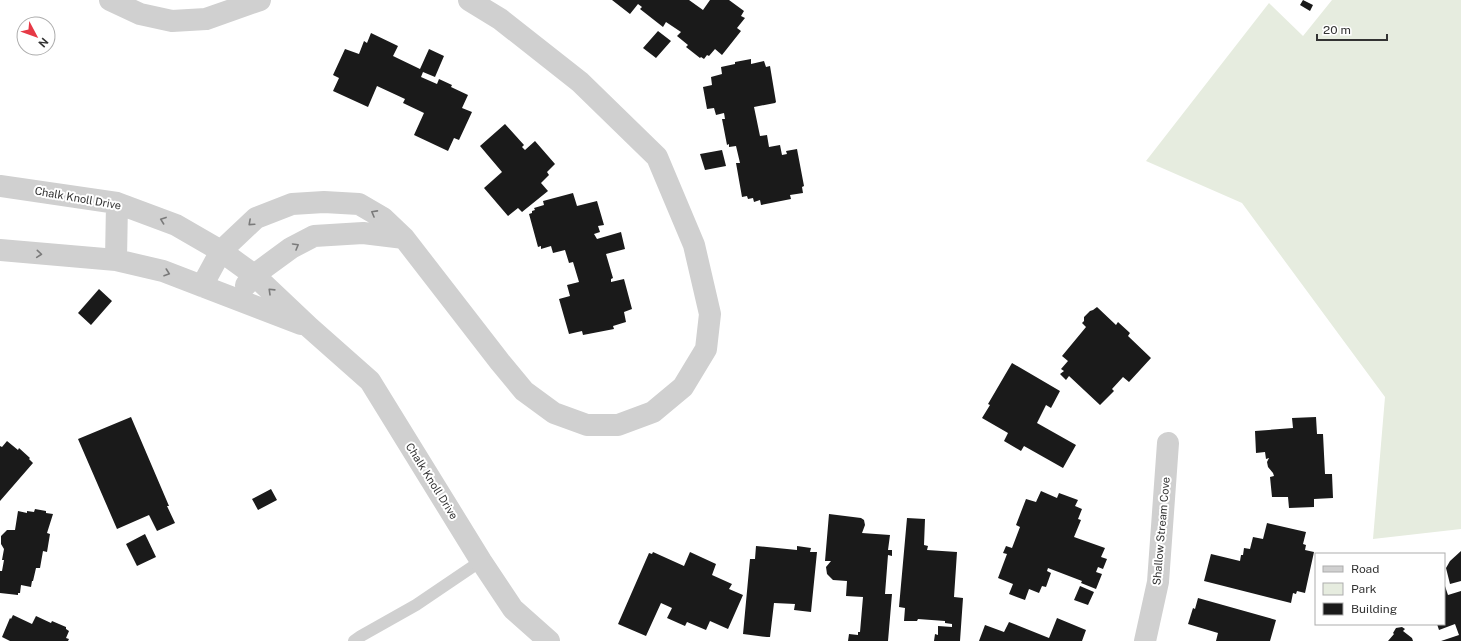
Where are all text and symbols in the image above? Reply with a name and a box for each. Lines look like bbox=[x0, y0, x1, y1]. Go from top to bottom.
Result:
north arrow bbox=[16, 16, 56, 56]
scale bar bbox=[1317, 16, 1387, 42]
text: 20 m bbox=[1323, 23, 1351, 37]
text: N bbox=[36, 35, 51, 50]
street label: Chalk Knoll Drive bbox=[34, 184, 122, 212]
one-way arrow bbox=[371, 210, 379, 217]
one-way arrow bbox=[159, 216, 166, 224]
one-way arrow bbox=[249, 218, 256, 225]
one-way arrow bbox=[292, 244, 299, 251]
one-way arrow bbox=[36, 249, 42, 258]
one-way arrow bbox=[163, 268, 170, 277]
one-way arrow bbox=[268, 288, 276, 295]
street label: Chalk Knoll Drive bbox=[404, 441, 460, 521]
street label: Shallow Stream Cove bbox=[1150, 476, 1172, 586]
legend bbox=[1315, 553, 1445, 625]
text: Road bbox=[1351, 562, 1379, 576]
text: Park bbox=[1351, 582, 1377, 596]
text: Building bbox=[1351, 602, 1397, 616]

